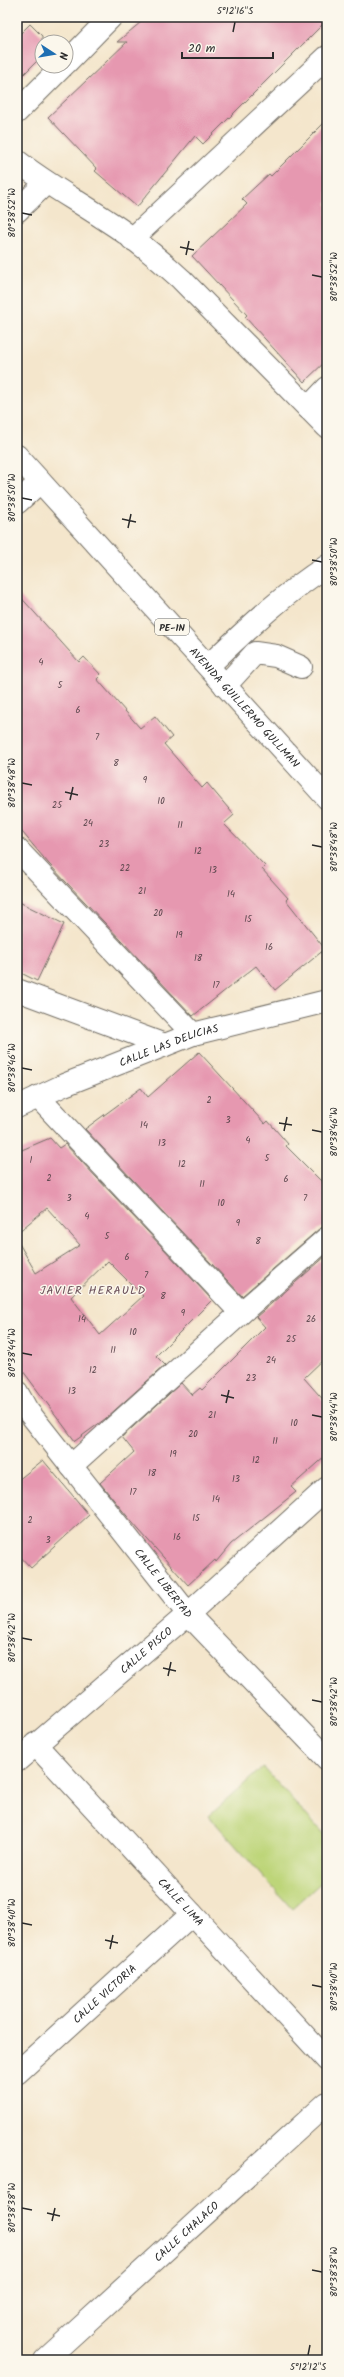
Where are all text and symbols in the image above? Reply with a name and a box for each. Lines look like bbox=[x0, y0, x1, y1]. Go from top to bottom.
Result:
text: 5°12'16"S bbox=[217, 3, 254, 19]
north arrow bbox=[34, 34, 74, 74]
scale bar bbox=[182, 34, 273, 60]
text: 20 m bbox=[188, 39, 216, 58]
text: N bbox=[53, 51, 72, 61]
text: 80°38'52"W bbox=[4, 188, 20, 238]
text: 80°38'52"W bbox=[326, 252, 342, 302]
text: 80°38'50"W bbox=[4, 473, 20, 523]
text: 80°38'50"W bbox=[326, 537, 342, 587]
road number: PE-1N bbox=[155, 619, 189, 635]
street label: AVENIDA GUILLERMO GULLMAN bbox=[184, 643, 304, 773]
house number: 4 bbox=[39, 655, 44, 670]
house number: 5 bbox=[58, 678, 64, 693]
house number: 6 bbox=[75, 703, 81, 718]
house number: 7 bbox=[95, 730, 100, 745]
house number: 8 bbox=[113, 756, 119, 771]
text: 80°38'48"W bbox=[4, 758, 20, 808]
house number: 9 bbox=[143, 773, 148, 788]
house number: 10 bbox=[157, 794, 165, 809]
house number: 25 bbox=[52, 798, 63, 813]
house number: 24 bbox=[83, 816, 93, 831]
house number: 11 bbox=[177, 818, 183, 833]
text: 80°38'48"W bbox=[326, 822, 342, 872]
house number: 23 bbox=[99, 837, 109, 852]
house number: 12 bbox=[194, 844, 202, 859]
house number: 22 bbox=[120, 861, 130, 876]
house number: 13 bbox=[209, 863, 217, 878]
house number: 21 bbox=[138, 884, 146, 899]
house number: 14 bbox=[227, 887, 235, 902]
house number: 20 bbox=[153, 906, 163, 921]
house number: 15 bbox=[244, 912, 253, 927]
house number: 19 bbox=[175, 928, 183, 943]
house number: 16 bbox=[265, 940, 273, 955]
house number: 18 bbox=[194, 951, 203, 966]
house number: 17 bbox=[213, 978, 220, 993]
street label: CALLE LAS DELICIAS bbox=[117, 1020, 221, 1072]
text: 80°38'46"W bbox=[4, 1043, 20, 1093]
house number: 2 bbox=[206, 1093, 212, 1108]
text: 80°38'46"W bbox=[326, 1107, 342, 1157]
house number: 3 bbox=[225, 1113, 231, 1128]
house number: 14 bbox=[140, 1118, 148, 1133]
house number: 4 bbox=[246, 1133, 251, 1148]
house number: 13 bbox=[158, 1136, 166, 1151]
house number: 5 bbox=[265, 1151, 271, 1166]
house number: 1 bbox=[30, 1153, 33, 1168]
house number: 12 bbox=[178, 1157, 186, 1172]
house number: 2 bbox=[46, 1171, 52, 1186]
house number: 6 bbox=[283, 1172, 289, 1187]
house number: 11 bbox=[199, 1177, 205, 1192]
house number: 3 bbox=[66, 1191, 72, 1206]
house number: 7 bbox=[303, 1191, 308, 1206]
house number: 10 bbox=[217, 1196, 225, 1211]
house number: 4 bbox=[85, 1209, 90, 1224]
house number: 9 bbox=[236, 1216, 241, 1231]
house number: 5 bbox=[105, 1229, 111, 1244]
house number: 8 bbox=[255, 1234, 261, 1249]
house number: 6 bbox=[124, 1250, 130, 1265]
house number: 7 bbox=[144, 1268, 149, 1283]
district label: JAVIER HERAULD bbox=[40, 1281, 146, 1300]
house number: 8 bbox=[160, 1289, 166, 1304]
house number: 9 bbox=[181, 1306, 186, 1321]
house number: 14 bbox=[78, 1312, 86, 1327]
house number: 26 bbox=[306, 1312, 316, 1327]
house number: 10 bbox=[129, 1325, 137, 1340]
text: 80°38'44"W bbox=[4, 1328, 20, 1378]
house number: 25 bbox=[286, 1332, 297, 1347]
house number: 11 bbox=[110, 1343, 116, 1358]
house number: 24 bbox=[266, 1353, 276, 1368]
house number: 12 bbox=[89, 1363, 97, 1378]
house number: 23 bbox=[246, 1371, 256, 1386]
house number: 13 bbox=[68, 1384, 76, 1399]
text: 80°38'44"W bbox=[326, 1392, 342, 1442]
house number: 21 bbox=[208, 1408, 216, 1423]
house number: 10 bbox=[290, 1416, 298, 1431]
house number: 20 bbox=[188, 1427, 198, 1442]
house number: 11 bbox=[272, 1434, 278, 1449]
house number: 19 bbox=[169, 1447, 177, 1462]
house number: 12 bbox=[252, 1453, 260, 1468]
house number: 18 bbox=[148, 1466, 157, 1481]
house number: 13 bbox=[232, 1472, 240, 1487]
house number: 17 bbox=[130, 1485, 137, 1500]
house number: 14 bbox=[212, 1492, 220, 1507]
house number: 15 bbox=[192, 1511, 201, 1526]
house number: 2 bbox=[27, 1513, 33, 1528]
house number: 16 bbox=[173, 1530, 181, 1545]
house number: 3 bbox=[45, 1533, 51, 1548]
street label: CALLE LIBERTAD bbox=[129, 1545, 196, 1623]
text: 80°38'42"W bbox=[4, 1613, 20, 1663]
street label: CALLE PISCO bbox=[116, 1623, 177, 1679]
text: 80°38'42"W bbox=[326, 1677, 342, 1727]
street label: CALLE LIMA bbox=[153, 1874, 208, 1931]
text: 80°38'40"W bbox=[4, 1898, 20, 1948]
street label: CALLE VICTORIA bbox=[69, 1960, 141, 2028]
text: 80°38'40"W bbox=[326, 1962, 342, 2012]
text: 80°38'38"W bbox=[4, 2183, 20, 2233]
street label: CALLE CHALACO bbox=[150, 2197, 224, 2267]
text: 80°38'38"W bbox=[326, 2247, 342, 2297]
text: 5°12'12"S bbox=[290, 2359, 327, 2375]

